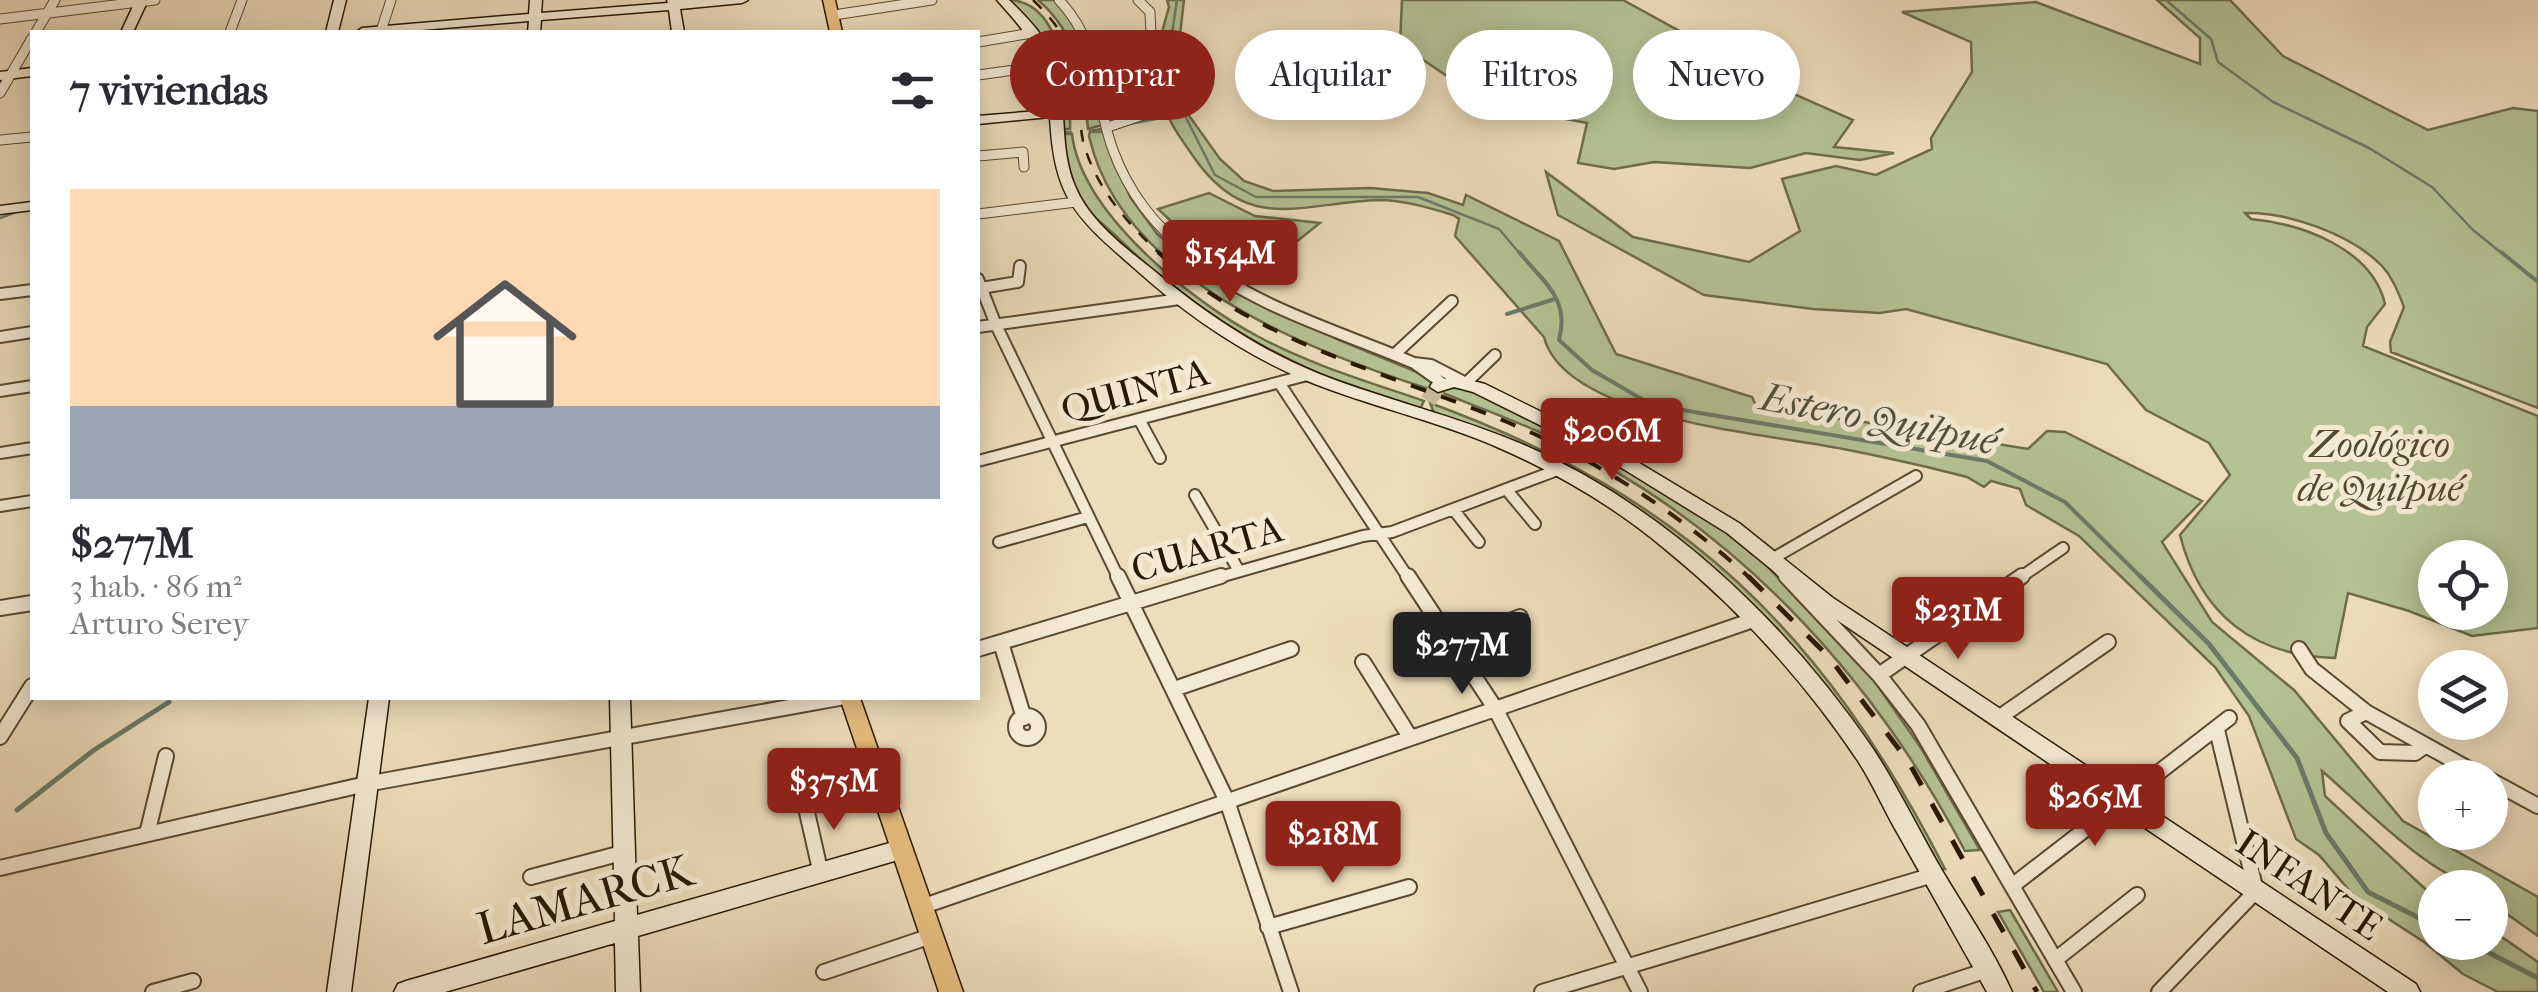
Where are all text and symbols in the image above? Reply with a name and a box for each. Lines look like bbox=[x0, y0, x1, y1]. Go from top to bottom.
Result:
chip: Comprar bbox=[1010, 30, 1215, 120]
chip: Alquilar bbox=[1235, 30, 1426, 120]
chip: Filtros bbox=[1446, 30, 1613, 120]
chip: Nuevo bbox=[1633, 30, 1800, 120]
icon: filters bbox=[885, 63, 940, 118]
text: 7 viviendas bbox=[70, 66, 268, 115]
pin: $154M bbox=[1160, 220, 1300, 305]
text: $154M bbox=[1185, 234, 1275, 271]
icon: home bbox=[415, 254, 595, 434]
street label: QUINTA bbox=[1056, 350, 1214, 432]
water label: Estero Quilpué bbox=[1755, 373, 2006, 466]
pin: $206M bbox=[1542, 398, 1682, 483]
text: $206M bbox=[1563, 412, 1661, 449]
park label: Zoológico de Quilpué bbox=[2297, 422, 2467, 511]
street label: CUARTA bbox=[1126, 506, 1288, 592]
text: $277M bbox=[70, 519, 194, 568]
map controls bbox=[2418, 540, 2508, 960]
button: locate bbox=[2418, 540, 2508, 630]
text: 3 hab. · 86 m² bbox=[70, 568, 242, 605]
pin: $231M bbox=[1888, 577, 2028, 662]
text: $231M bbox=[1914, 591, 2002, 628]
text: Arturo Serey bbox=[70, 605, 249, 642]
pin: $277M bbox=[1392, 612, 1532, 697]
text: $277M bbox=[1415, 626, 1509, 663]
button: layers bbox=[2418, 650, 2508, 740]
pin: $375M bbox=[764, 748, 904, 833]
button: + bbox=[2418, 760, 2508, 850]
text: $375M bbox=[789, 762, 879, 799]
pin: $265M bbox=[2025, 764, 2165, 849]
text: $265M bbox=[2048, 778, 2142, 815]
pin: $218M bbox=[1263, 801, 1403, 886]
text: $218M bbox=[1288, 815, 1378, 852]
street label: INFANTE bbox=[2228, 820, 2390, 950]
street label: LAMARCK bbox=[471, 843, 701, 956]
button: − bbox=[2418, 870, 2508, 960]

